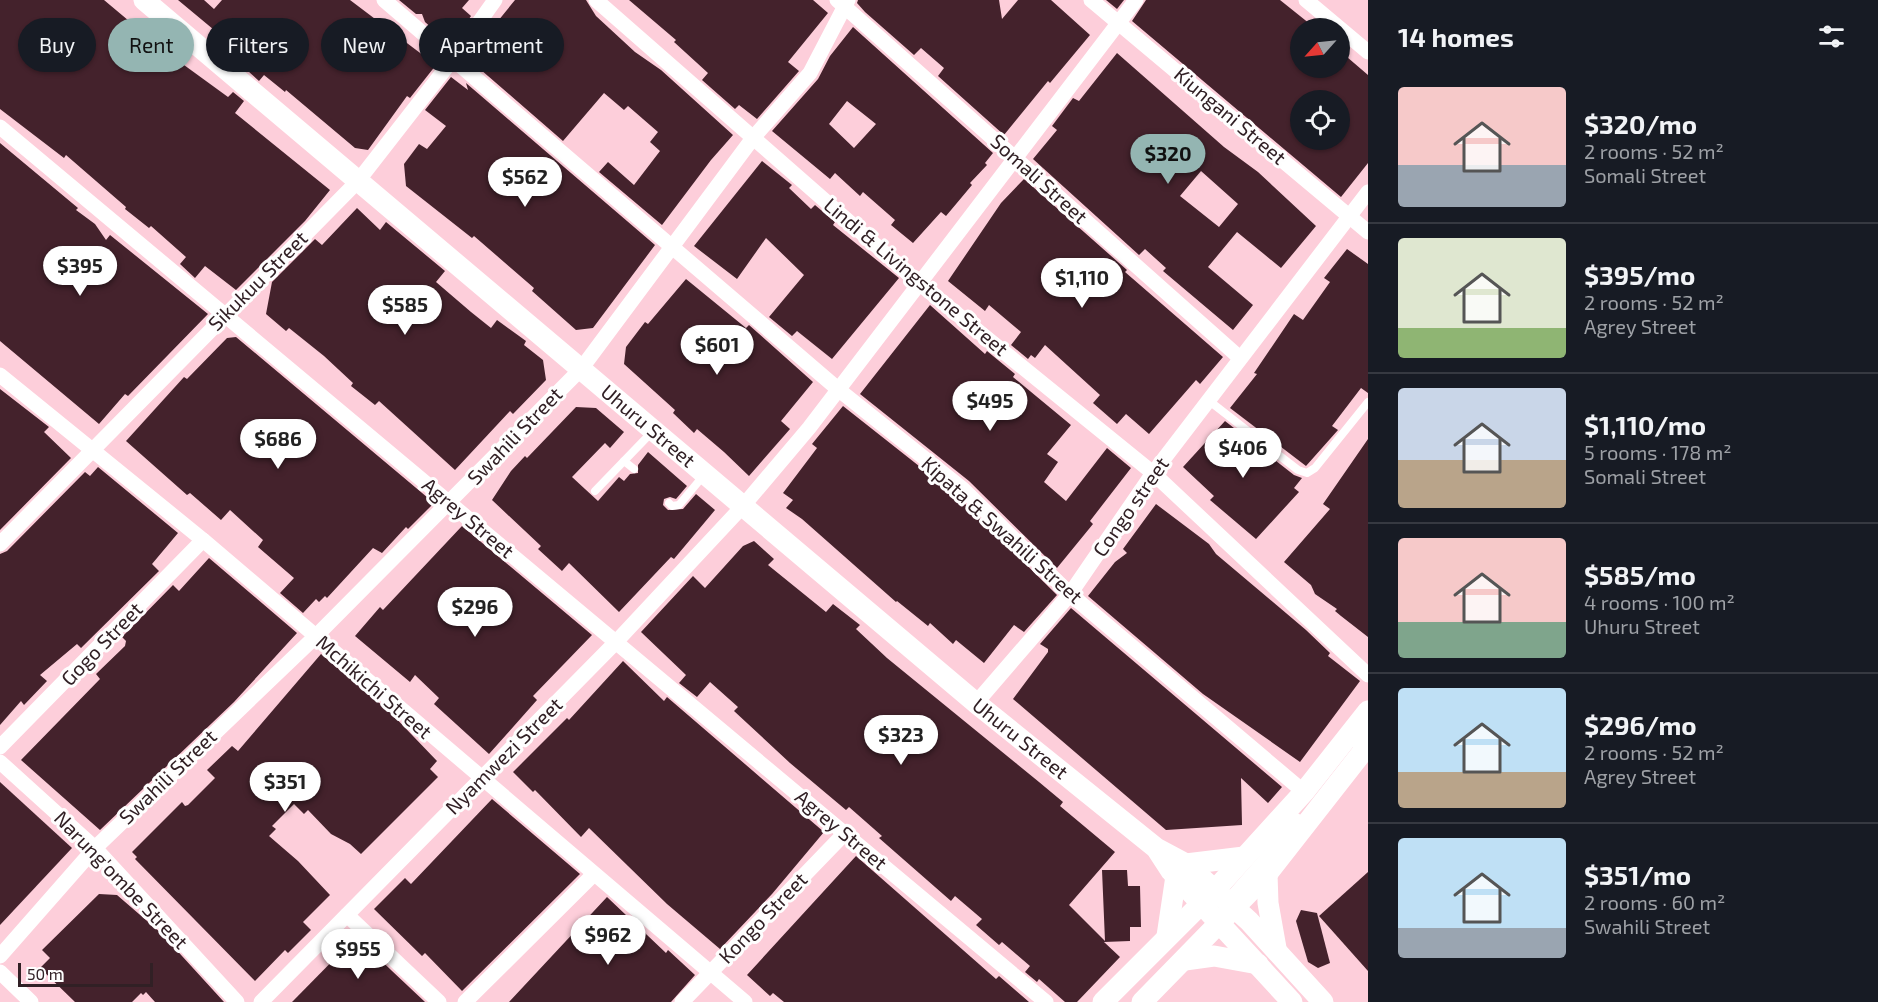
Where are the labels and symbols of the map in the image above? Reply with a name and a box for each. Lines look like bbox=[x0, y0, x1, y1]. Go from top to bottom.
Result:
north arrow bbox=[1290, 18, 1350, 78]
street label: Kiungani Street bbox=[1170, 62, 1292, 169]
street label: Somali Street bbox=[986, 129, 1093, 228]
pin: $320 bbox=[1132, 134, 1204, 185]
pin: $562 bbox=[489, 157, 561, 208]
street label: Lindi & Livingstone Street bbox=[820, 192, 1014, 360]
street label: Sikukuu Street bbox=[203, 225, 312, 335]
pin: $395 bbox=[44, 246, 116, 297]
pin: $1,110 bbox=[1033, 258, 1131, 309]
pin: $585 bbox=[369, 285, 441, 336]
pin: $601 bbox=[681, 325, 753, 376]
street label: Uhuru Street bbox=[597, 379, 701, 472]
street label: Swahili Street bbox=[462, 381, 567, 489]
pin: $495 bbox=[954, 381, 1026, 432]
pin: $686 bbox=[242, 419, 314, 470]
pin: $406 bbox=[1207, 428, 1279, 479]
street label: Kipata & Swahili Street bbox=[917, 451, 1088, 608]
street label: Congo street bbox=[1087, 452, 1173, 561]
street label: Agrey Street bbox=[418, 472, 520, 563]
pin: $296 bbox=[439, 587, 511, 638]
street label: Gogo Street bbox=[56, 596, 147, 690]
street label: Mchikichi Street bbox=[312, 629, 438, 743]
street label: Nyamwezi Street bbox=[440, 692, 567, 819]
street label: Uhuru Street bbox=[968, 692, 1074, 784]
pin: $323 bbox=[865, 715, 937, 766]
street label: Swahili Street bbox=[114, 724, 221, 829]
pin: $351 bbox=[249, 762, 321, 813]
street label: Agrey Street bbox=[791, 784, 893, 875]
street label: Narung'ombe Street bbox=[50, 805, 194, 953]
street label: Kongo Street bbox=[713, 867, 812, 968]
pin: $962 bbox=[572, 915, 644, 966]
pin: $955 bbox=[322, 929, 394, 980]
scale bar bbox=[18, 960, 153, 988]

